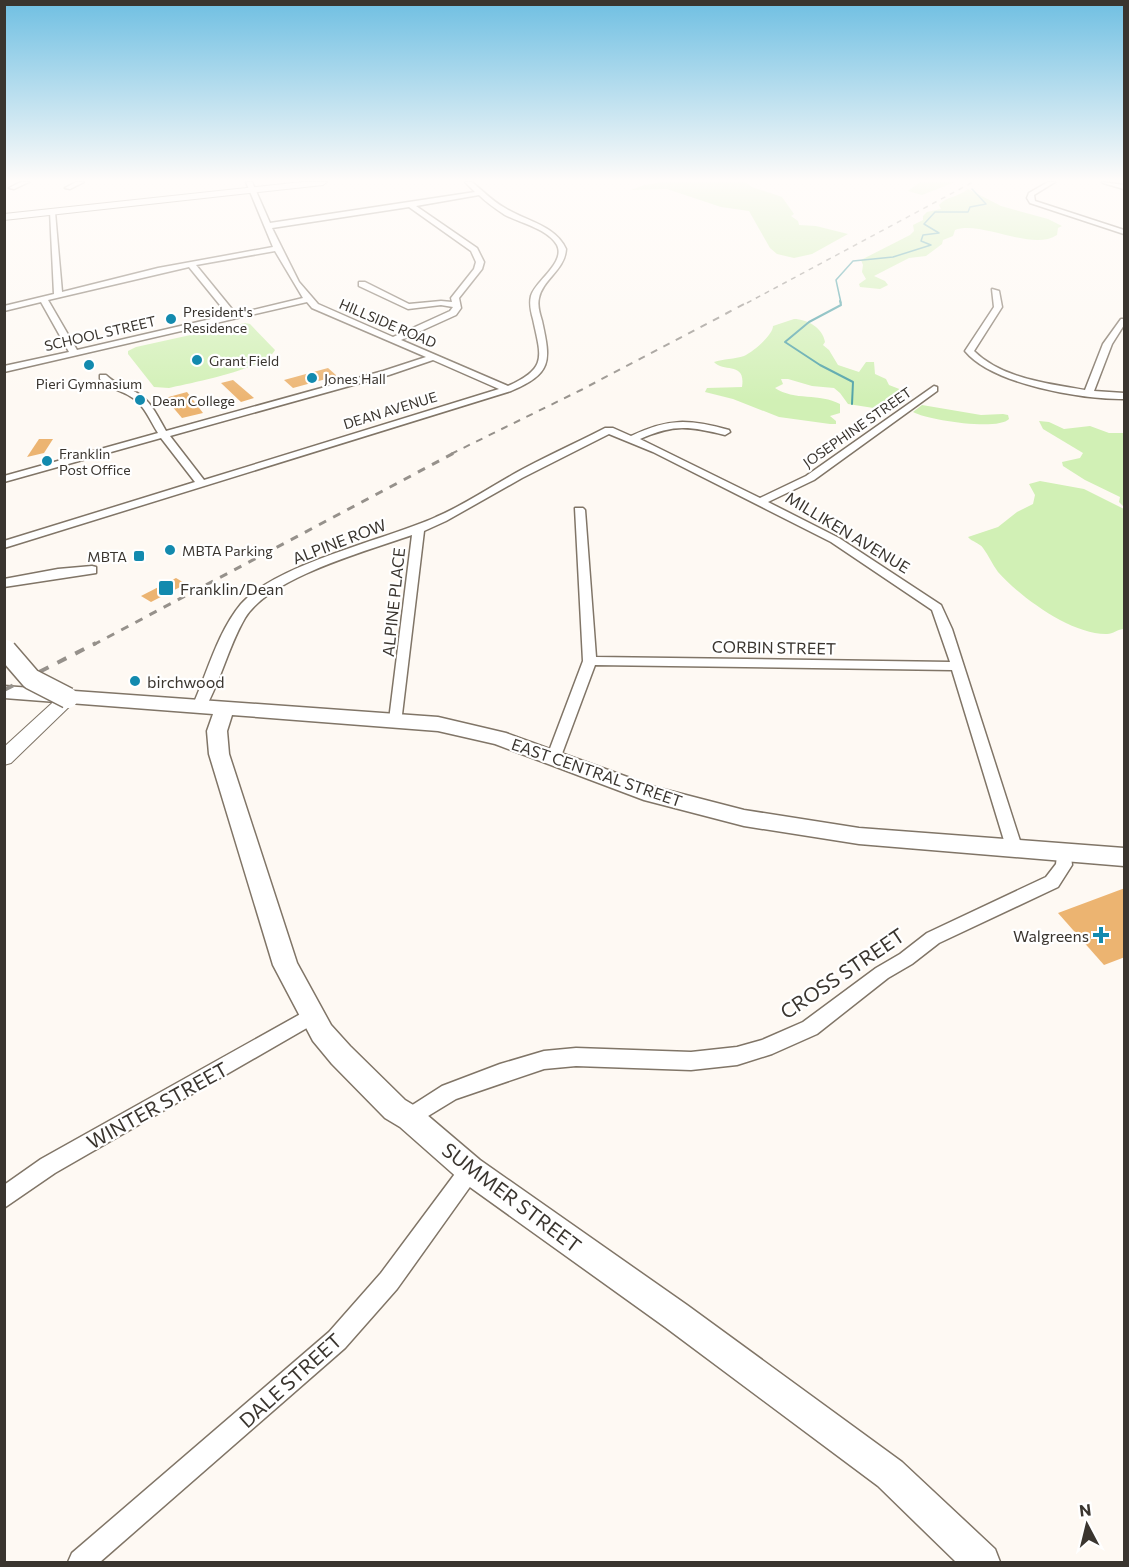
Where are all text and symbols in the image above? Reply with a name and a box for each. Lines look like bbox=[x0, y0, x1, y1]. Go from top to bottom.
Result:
street label: HILLSIDE ROAD bbox=[337, 295, 439, 351]
place label: President's Residence bbox=[183, 303, 253, 336]
street label: SCHOOL STREET bbox=[43, 312, 157, 354]
marker: President's Residence bbox=[164, 312, 178, 326]
place label: Grant Field bbox=[209, 352, 279, 369]
marker: Grant Field bbox=[190, 353, 204, 367]
marker: Pieri Gymnasium bbox=[82, 358, 96, 372]
place label: Jones Hall bbox=[324, 370, 386, 387]
marker: Jones Hall bbox=[305, 371, 319, 385]
place label: Pieri Gymnasium bbox=[36, 375, 142, 392]
street label: JOSEPHINE STREET bbox=[799, 383, 915, 471]
street label: DEAN AVENUE bbox=[341, 388, 439, 432]
place label: Dean College bbox=[152, 392, 235, 409]
marker: Dean College bbox=[133, 393, 147, 407]
place label: Franklin Post Office bbox=[59, 445, 131, 478]
marker: Franklin Post Office bbox=[40, 454, 54, 468]
street label: MILLIKEN AVENUE bbox=[782, 487, 914, 577]
street label: ALPINE ROW bbox=[289, 514, 389, 568]
place label: MBTA Parking bbox=[182, 542, 273, 559]
marker: MBTA Parking bbox=[163, 543, 177, 557]
street label: ALPINE PLACE bbox=[378, 547, 408, 657]
place label: MBTA bbox=[87, 548, 127, 565]
marker: MBTA bbox=[132, 549, 146, 563]
marker: Franklin/Dean bbox=[157, 579, 175, 597]
place label: Franklin/Dean bbox=[180, 579, 284, 598]
street label: CORBIN STREET bbox=[712, 636, 836, 658]
place label: birchwood bbox=[147, 672, 224, 691]
marker: birchwood bbox=[128, 674, 142, 688]
street label: EAST CENTRAL STREET bbox=[509, 734, 685, 810]
street label: CROSS STREET bbox=[775, 923, 909, 1023]
place label: Walgreens bbox=[1013, 926, 1089, 945]
marker: Walgreens bbox=[1094, 928, 1108, 942]
street label: WINTER STREET bbox=[82, 1056, 232, 1154]
street label: SUMMER STREET bbox=[438, 1137, 586, 1257]
street label: DALE STREET bbox=[234, 1328, 346, 1432]
north arrow bbox=[1057, 1495, 1117, 1555]
text: N bbox=[1078, 1499, 1092, 1520]

